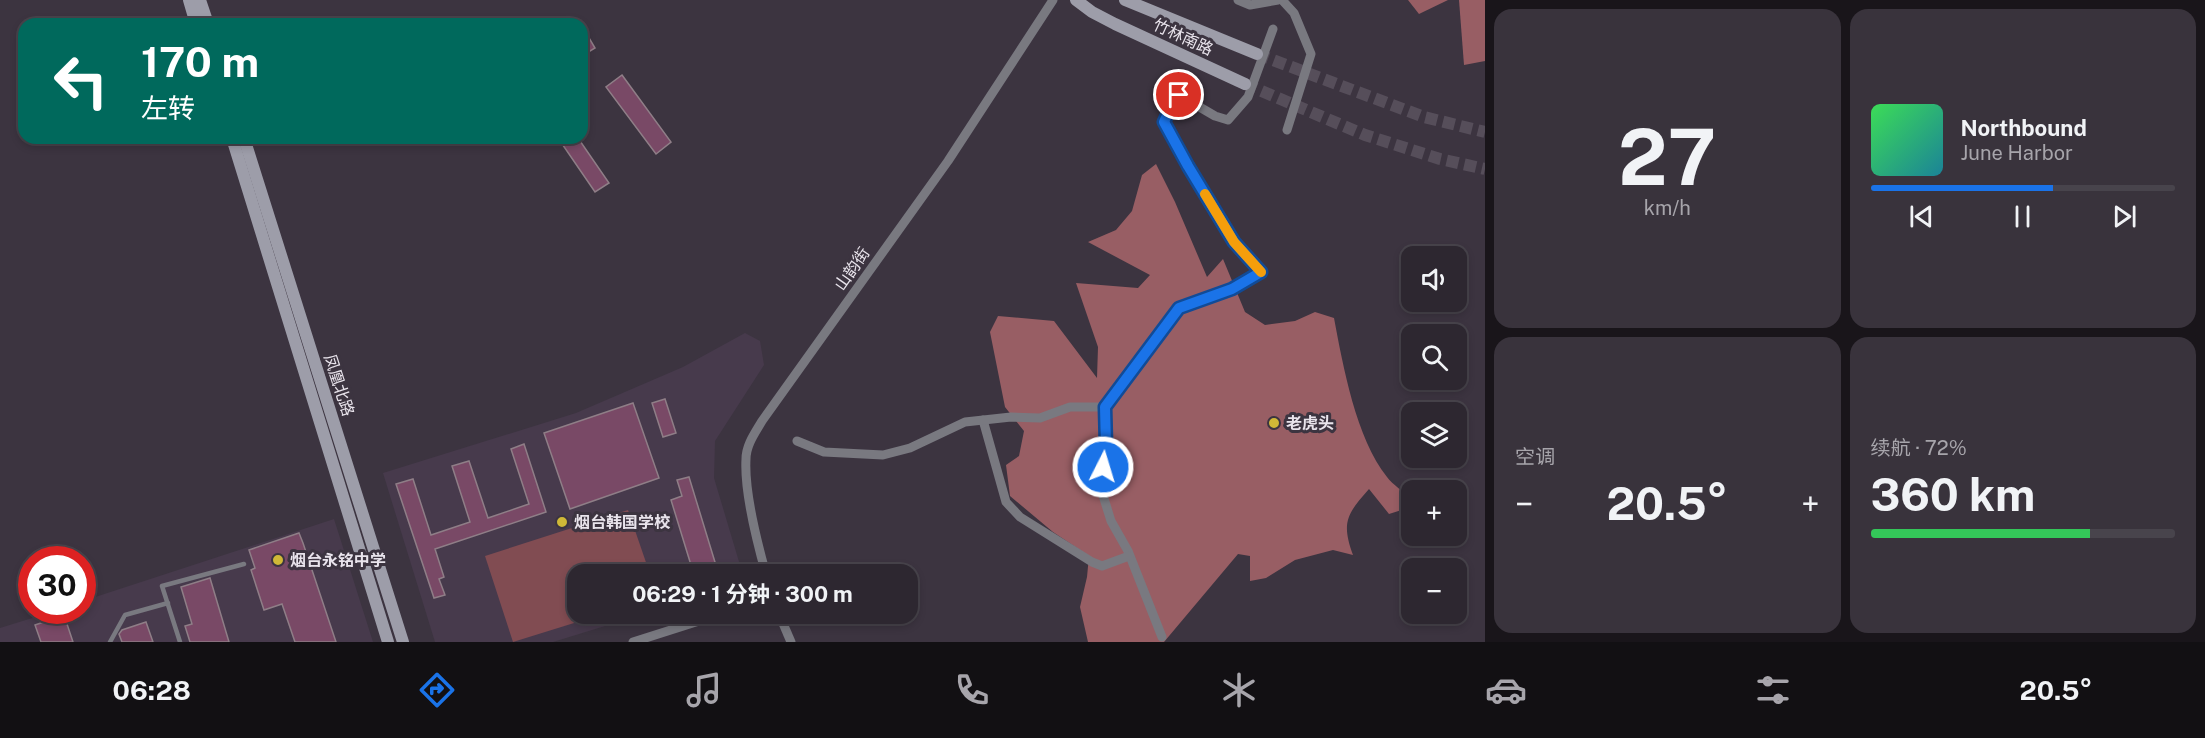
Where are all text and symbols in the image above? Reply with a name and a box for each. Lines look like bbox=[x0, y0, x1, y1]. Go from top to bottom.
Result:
street label: 竹林南路 bbox=[1150, 15, 1216, 59]
text: 170 m bbox=[141, 37, 259, 86]
icon: left bbox=[42, 42, 120, 120]
pin bbox=[1153, 69, 1204, 120]
icon: arrive bbox=[1162, 78, 1195, 111]
text: 左转 bbox=[141, 92, 195, 124]
text: 27 bbox=[1618, 111, 1716, 203]
text: Northbound bbox=[1961, 115, 2087, 141]
text: June Harbor bbox=[1961, 141, 2073, 165]
text: km/h bbox=[1644, 196, 1691, 220]
icon: previous bbox=[1905, 200, 1938, 233]
icon: pause bbox=[2006, 200, 2039, 233]
icon: next bbox=[2108, 200, 2141, 233]
street label: 山韵街 bbox=[830, 244, 874, 294]
map controls bbox=[1401, 246, 1467, 624]
button: sound bbox=[1401, 246, 1467, 312]
button: search bbox=[1401, 324, 1467, 390]
street label: 凤凰北路 bbox=[320, 352, 358, 418]
button: layers bbox=[1401, 402, 1467, 468]
place label: 老虎头 bbox=[1286, 414, 1334, 433]
marker: 老虎头 bbox=[1267, 416, 1281, 430]
position arrow bbox=[1071, 435, 1135, 499]
text: 续航 · 72% bbox=[1871, 436, 1967, 460]
text: 空调 bbox=[1515, 445, 1555, 469]
text: 360 km bbox=[1871, 468, 2035, 521]
text: 20.5° bbox=[1607, 477, 1728, 530]
button: + bbox=[1401, 480, 1467, 546]
text: − bbox=[1515, 485, 1533, 523]
text: + bbox=[1801, 485, 1819, 523]
place label: 烟台韩国学校 bbox=[574, 513, 671, 532]
marker: 烟台韩国学校 bbox=[555, 515, 569, 529]
speed limit sign: 30 bbox=[18, 546, 96, 624]
place label: 烟台永铭中学 bbox=[290, 551, 386, 570]
marker: 烟台永铭中学 bbox=[271, 553, 285, 567]
button: − bbox=[1401, 558, 1467, 624]
text: 06:29 · 1 分钟 · 300 m bbox=[632, 581, 853, 607]
icon: directions bbox=[416, 669, 458, 711]
icon: music bbox=[683, 669, 725, 711]
icon: phone bbox=[951, 669, 993, 711]
icon: climate bbox=[1218, 669, 1260, 711]
icon: car bbox=[1485, 669, 1527, 711]
icon: filters bbox=[1752, 669, 1794, 711]
text: 06:28 bbox=[113, 674, 191, 706]
text: 20.5° bbox=[2019, 674, 2092, 706]

